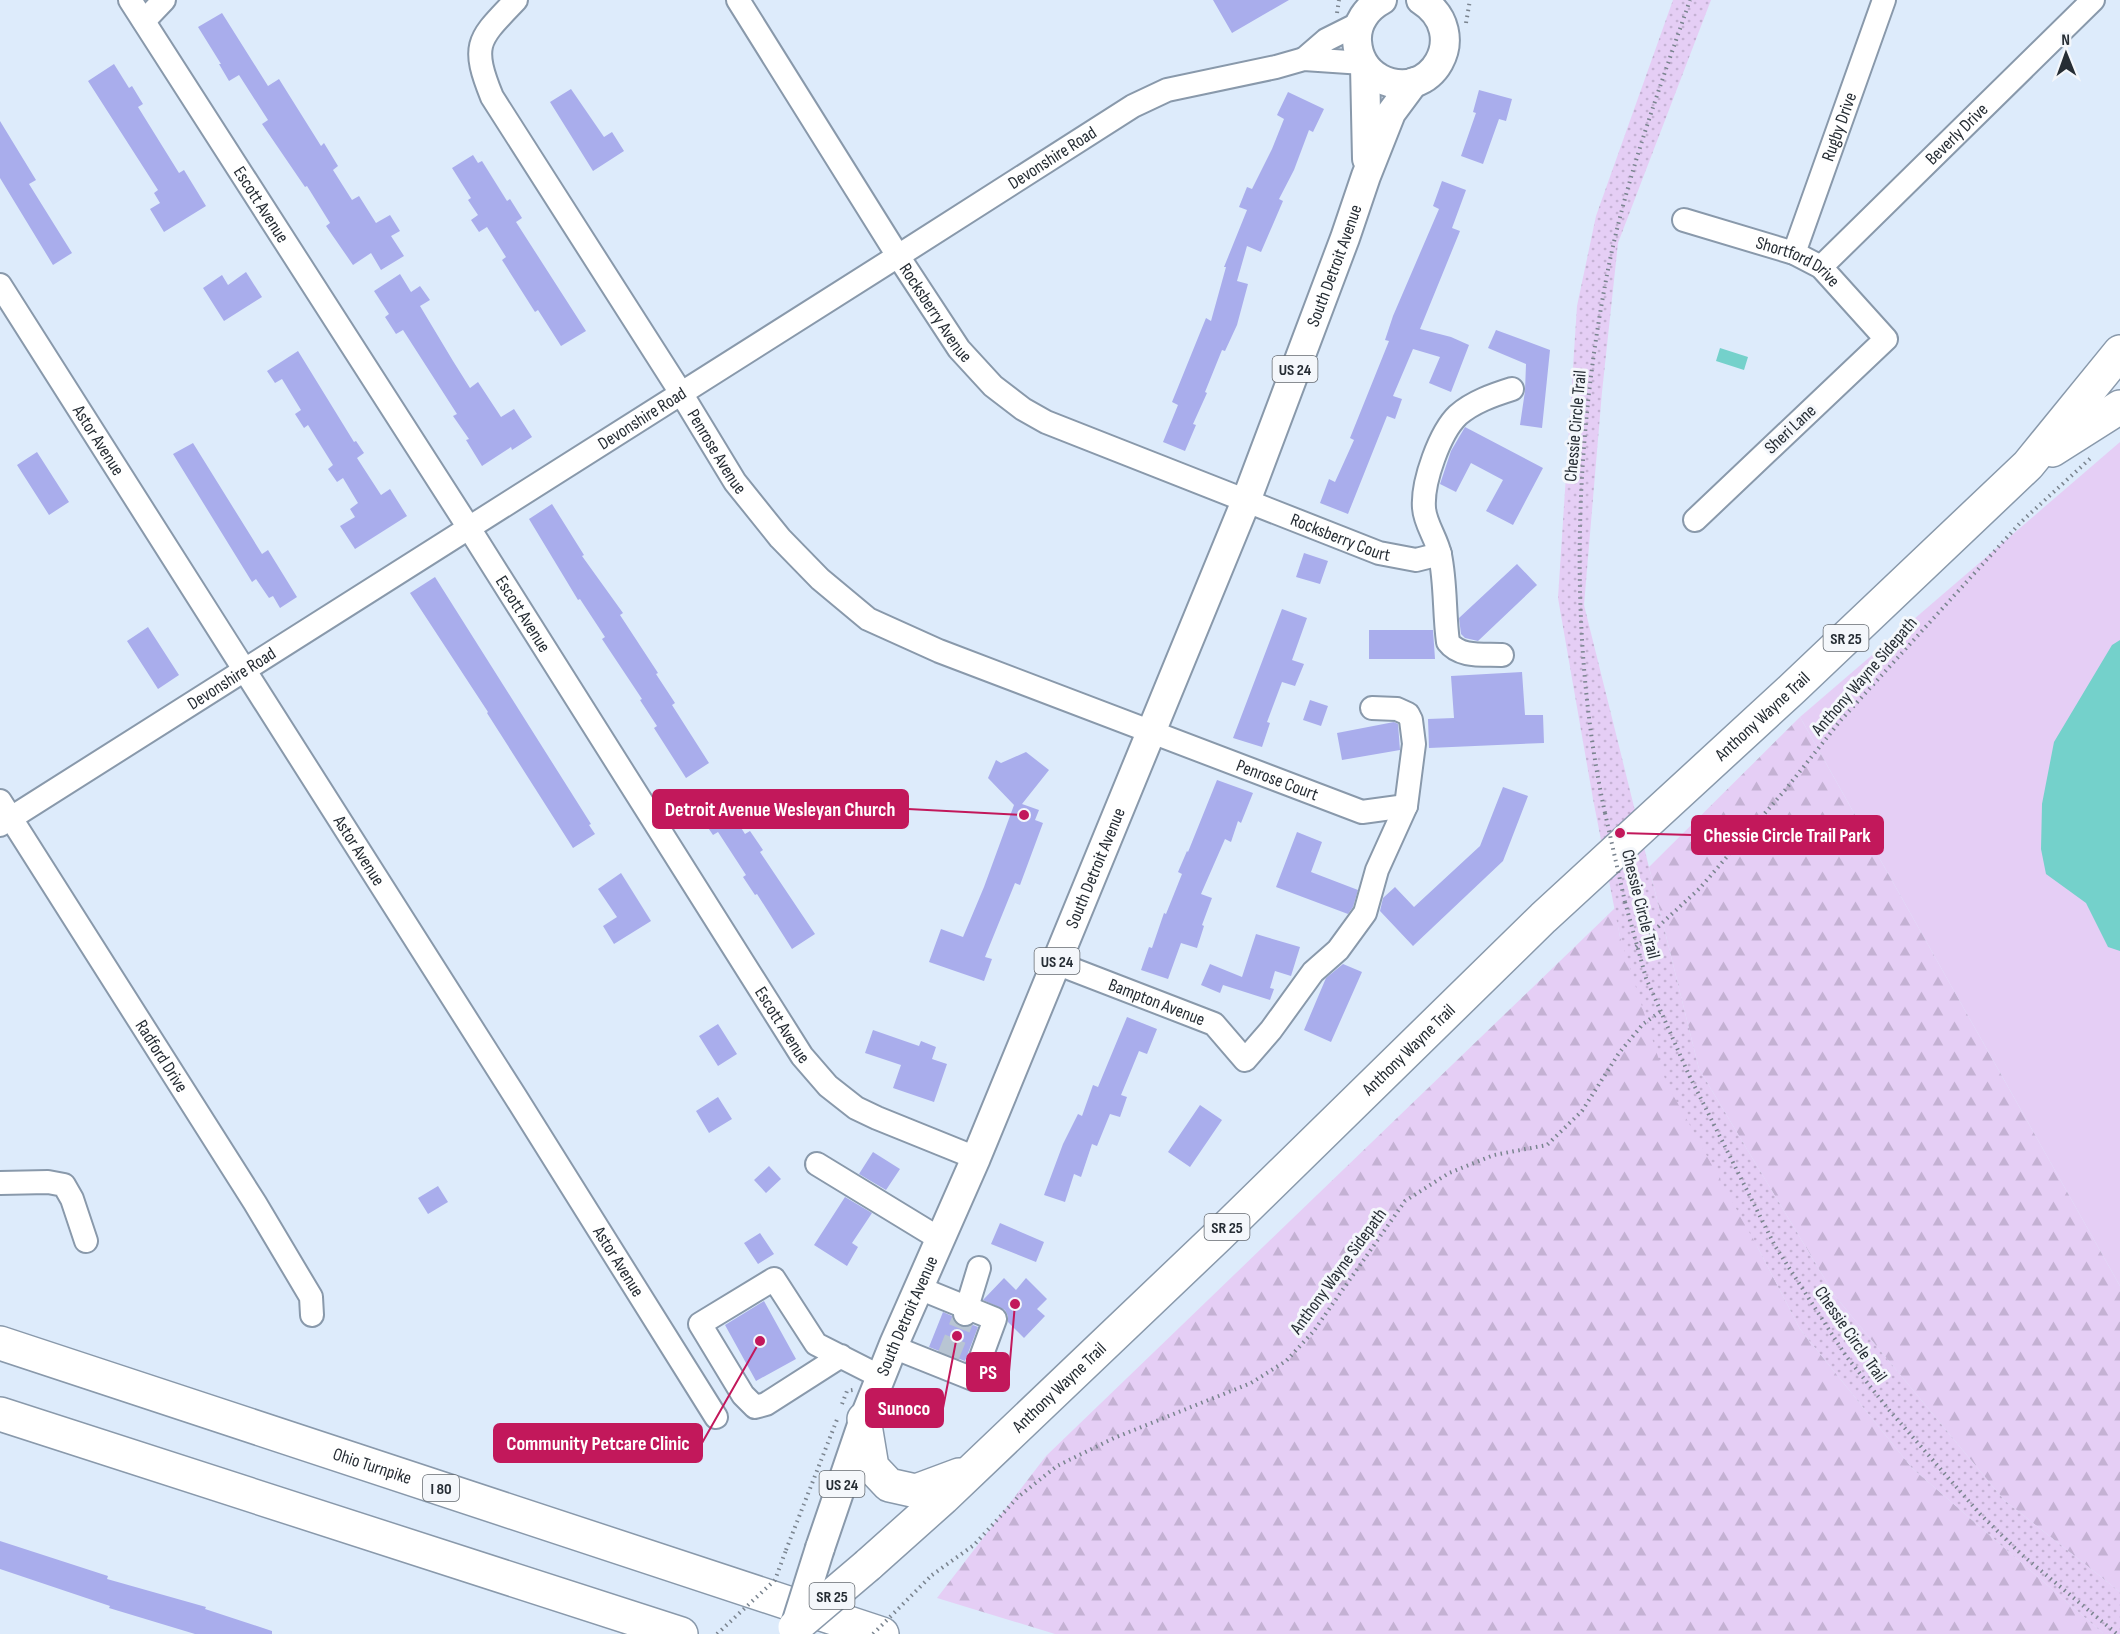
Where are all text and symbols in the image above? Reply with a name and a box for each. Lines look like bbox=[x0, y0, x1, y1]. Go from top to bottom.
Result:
north arrow bbox=[2036, 24, 2096, 84]
text: N bbox=[2061, 31, 2070, 50]
street label: Rugby Drive bbox=[1817, 90, 1861, 164]
street label: Beverly Drive bbox=[1921, 99, 1993, 169]
street label: Devonshire Road bbox=[1004, 122, 1100, 194]
street label: Escott Avenue bbox=[229, 163, 293, 247]
street label: South Detroit Avenue bbox=[1303, 202, 1367, 330]
street label: Shortford Drive bbox=[1753, 232, 1844, 292]
street label: Rocksberry Avenue bbox=[895, 259, 976, 367]
road number: US 24 bbox=[1272, 356, 1318, 382]
street label: Chessie Circle Trail bbox=[1560, 369, 1591, 483]
street label: Devonshire Road bbox=[594, 383, 690, 454]
street label: Sheri Lane bbox=[1760, 400, 1820, 458]
street label: Astor Avenue bbox=[68, 401, 128, 480]
street label: Penrose Avenue bbox=[682, 406, 750, 498]
street label: Rocksberry Court bbox=[1287, 509, 1392, 566]
street label: Escott Avenue bbox=[491, 572, 555, 656]
street label: Anthony Wayne Sidepath bbox=[1807, 613, 1922, 741]
road number: SR 25 bbox=[1824, 625, 1868, 651]
street label: Devonshire Road bbox=[184, 643, 280, 715]
street label: Anthony Wayne Trail bbox=[1710, 668, 1814, 766]
street label: Penrose Court bbox=[1233, 755, 1322, 806]
callout: Detroit Avenue Wesleyan Church bbox=[653, 790, 908, 828]
text: Detroit Avenue Wesleyan Church bbox=[665, 798, 895, 822]
street label: South Detroit Avenue bbox=[1062, 805, 1130, 932]
street label: Astor Avenue bbox=[328, 811, 389, 890]
callout: Chessie Circle Trail Park bbox=[1692, 816, 1883, 854]
text: Chessie Circle Trail Park bbox=[1703, 824, 1871, 848]
street label: Chessie Circle Trail bbox=[1617, 847, 1664, 961]
road number: US 24 bbox=[1034, 948, 1080, 974]
street label: Bampton Avenue bbox=[1105, 974, 1208, 1030]
street label: Escott Avenue bbox=[750, 983, 814, 1068]
street label: Anthony Wayne Trail bbox=[1357, 1000, 1460, 1101]
street label: Radford Drive bbox=[131, 1016, 192, 1096]
street label: Anthony Wayne Sidepath bbox=[1285, 1204, 1391, 1339]
road number: SR 25 bbox=[1204, 1214, 1250, 1240]
street label: Astor Avenue bbox=[588, 1222, 648, 1301]
street label: South Detroit Avenue bbox=[872, 1253, 942, 1379]
street label: Chessie Circle Trail bbox=[1810, 1282, 1891, 1386]
street label: Anthony Wayne Trail bbox=[1008, 1338, 1111, 1438]
callout: PS bbox=[967, 1353, 1009, 1391]
text: PS bbox=[979, 1361, 997, 1385]
callout: Sunoco bbox=[866, 1389, 943, 1427]
text: Sunoco bbox=[878, 1397, 930, 1421]
callout: Community Petcare Clinic bbox=[494, 1424, 702, 1462]
text: Community Petcare Clinic bbox=[506, 1432, 690, 1456]
street label: Ohio Turnpike bbox=[330, 1444, 414, 1489]
road number: US 24 bbox=[820, 1471, 864, 1497]
road number: I 80 bbox=[423, 1475, 459, 1501]
road number: SR 25 bbox=[810, 1583, 854, 1609]

